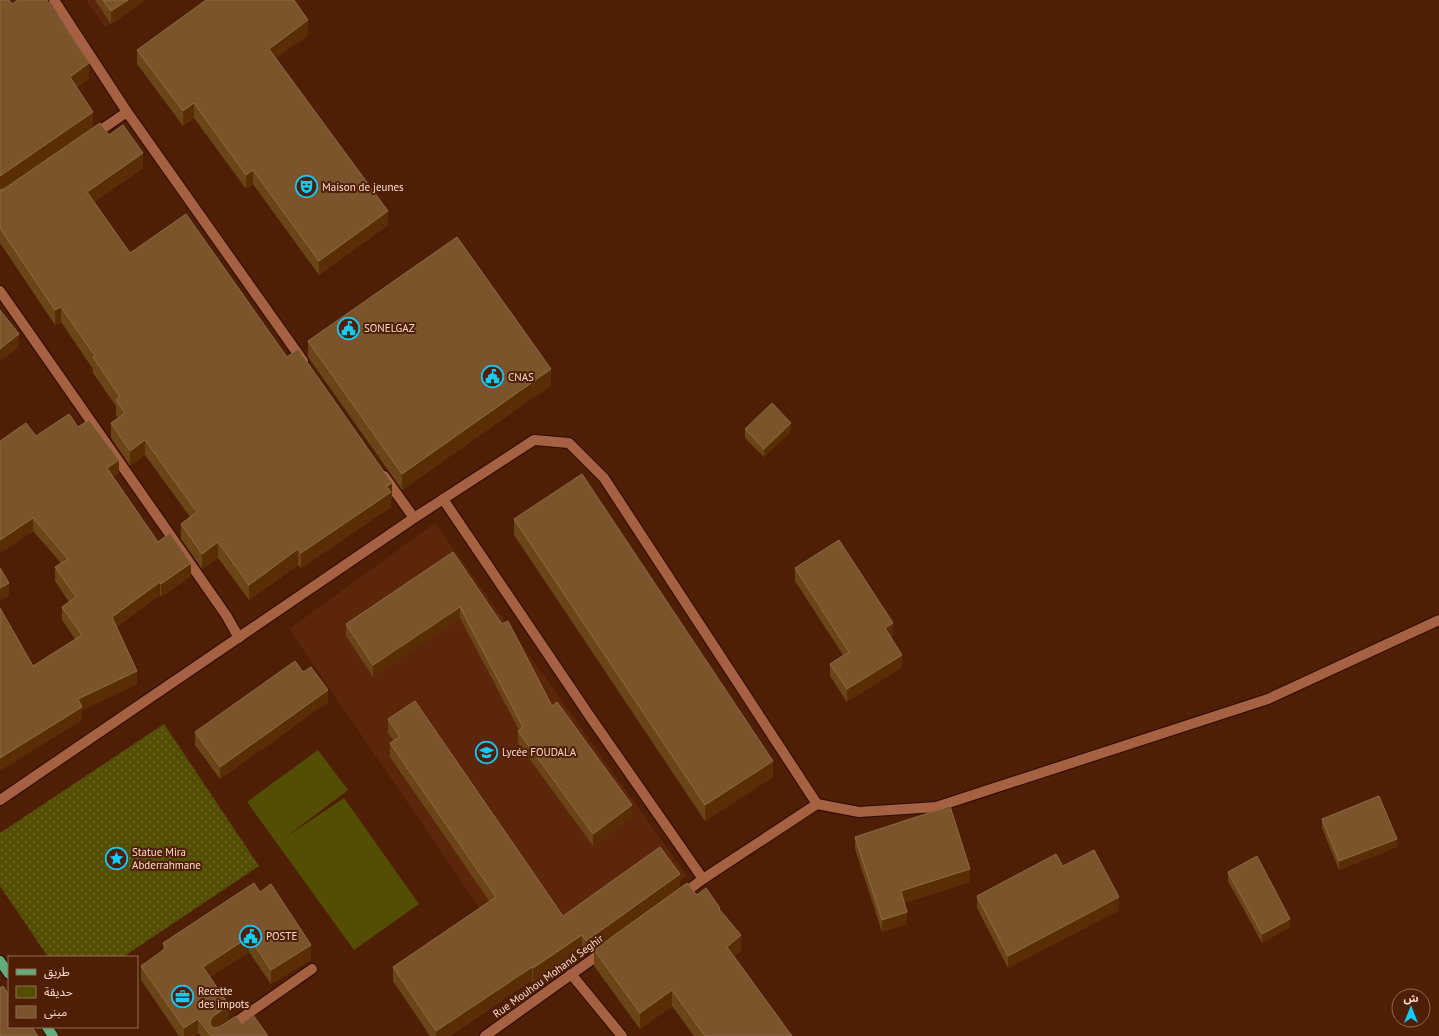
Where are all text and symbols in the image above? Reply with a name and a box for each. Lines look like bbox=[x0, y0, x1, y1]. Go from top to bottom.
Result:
theatre icon: Maison de jeunes bbox=[294, 174, 320, 200]
place label: Maison de jeunes bbox=[322, 180, 404, 194]
public building icon: SONELGAZ bbox=[336, 315, 362, 341]
place label: SONELGAZ bbox=[364, 321, 415, 335]
public building icon: CNAS bbox=[479, 364, 505, 390]
place label: CNAS bbox=[508, 370, 534, 384]
school or university icon: Lycée FOUDALA bbox=[473, 739, 499, 765]
place label: Lycée FOUDALA bbox=[502, 745, 577, 759]
place icon: Statue Mira Abderrahmane bbox=[104, 845, 130, 871]
place label: Statue Mira Abderrahmane bbox=[132, 845, 201, 872]
public building icon: POSTE bbox=[238, 923, 264, 949]
place label: POSTE bbox=[266, 929, 297, 943]
street label: Rue Mouhou Mohand Seghir bbox=[490, 931, 606, 1021]
legend bbox=[8, 956, 138, 1028]
text: طريق bbox=[44, 964, 70, 980]
text: حديقة bbox=[44, 984, 73, 999]
office icon: Recette des impots bbox=[170, 984, 196, 1010]
place label: Recette des impots bbox=[198, 984, 250, 1011]
north arrow bbox=[1391, 988, 1431, 1028]
text: ش bbox=[1403, 991, 1419, 1005]
text: مبنى bbox=[44, 1004, 67, 1019]

